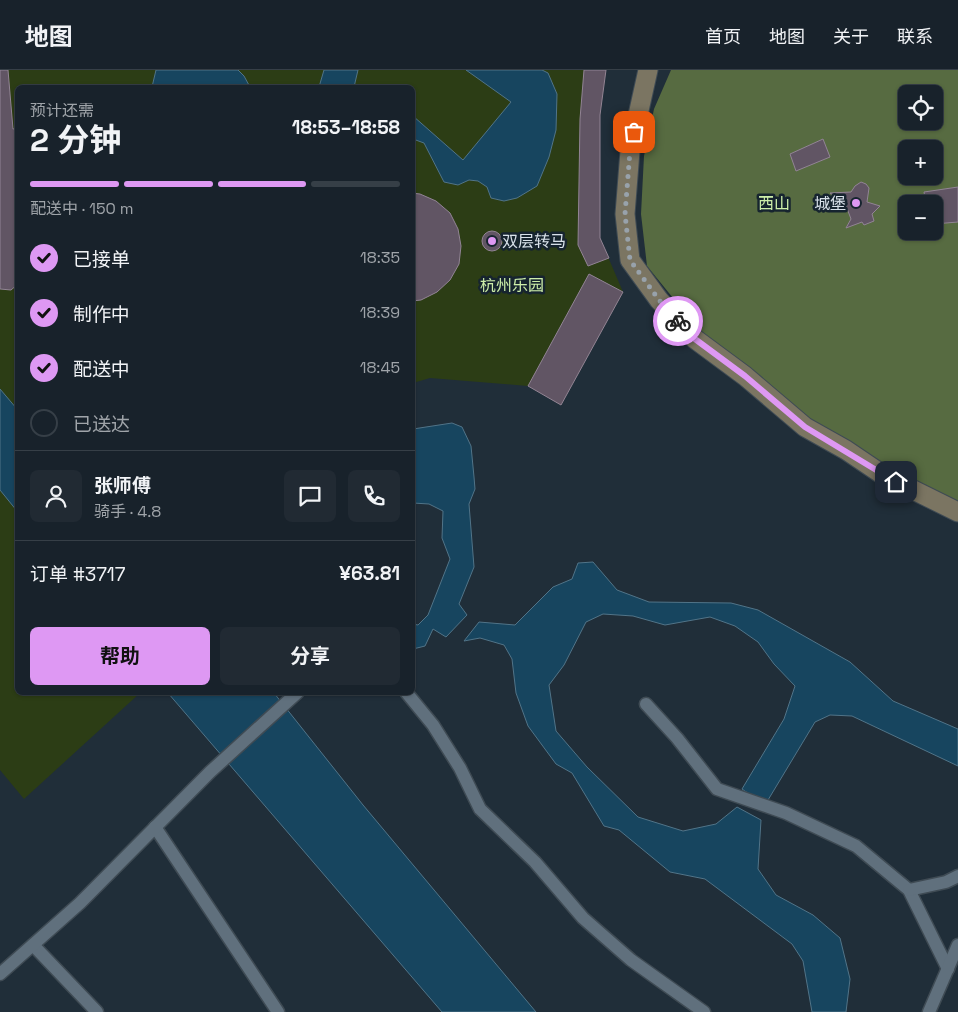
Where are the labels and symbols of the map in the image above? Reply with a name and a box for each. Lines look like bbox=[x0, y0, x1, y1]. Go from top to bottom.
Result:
pin bbox=[613, 111, 655, 153]
park label: 西山 bbox=[758, 193, 790, 214]
place label: 城堡 bbox=[814, 193, 846, 214]
marker: 城堡 bbox=[850, 197, 862, 209]
place label: 双层转马 bbox=[502, 231, 566, 252]
marker: 双层转马 bbox=[486, 235, 498, 247]
park label: 杭州乐园 bbox=[480, 275, 544, 296]
courier bbox=[653, 296, 703, 346]
pin bbox=[875, 461, 917, 503]

